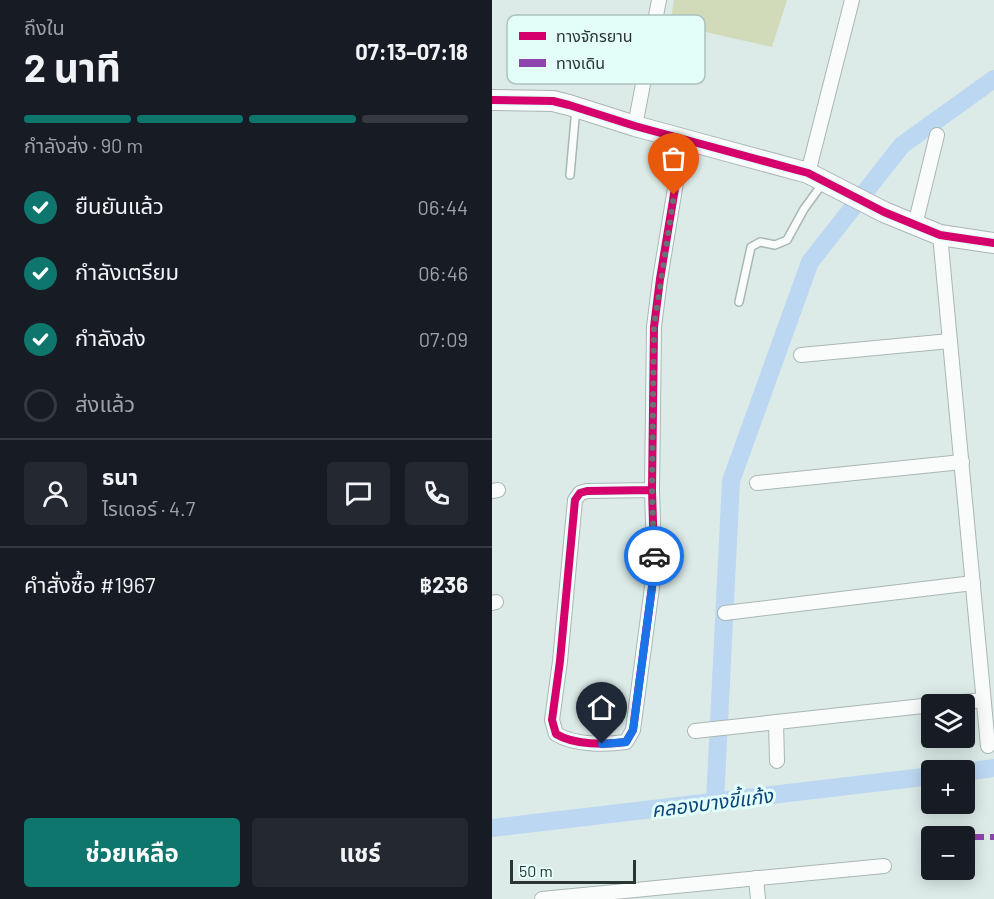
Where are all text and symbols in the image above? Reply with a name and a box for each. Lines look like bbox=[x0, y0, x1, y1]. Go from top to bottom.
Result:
text: ถึงใน bbox=[24, 15, 65, 39]
legend bbox=[507, 15, 705, 84]
text: ทางจักรยาน bbox=[556, 26, 633, 45]
text: 07:13–07:18 bbox=[355, 38, 468, 64]
text: 2 นาที bbox=[24, 43, 121, 90]
text: ทางเดิน bbox=[556, 53, 605, 72]
text: กำลังส่ง · 90 m bbox=[24, 133, 143, 157]
pin bbox=[648, 133, 699, 195]
icon: bag bbox=[657, 142, 690, 175]
icon: check bbox=[24, 191, 57, 224]
text: ยืนยันแล้ว bbox=[75, 192, 164, 218]
text: 06:44 bbox=[418, 195, 468, 219]
icon: check bbox=[24, 257, 57, 290]
text: กำลังเตรียม bbox=[75, 258, 179, 284]
text: 06:46 bbox=[418, 261, 468, 285]
icon: check bbox=[24, 323, 57, 356]
text: กำลังส่ง bbox=[75, 324, 146, 350]
text: 07:09 bbox=[419, 327, 468, 351]
text: ส่งแล้ว bbox=[75, 390, 135, 416]
button: person bbox=[24, 462, 87, 525]
button: chat bbox=[327, 462, 390, 525]
button: phone bbox=[405, 462, 468, 525]
text: ธนา bbox=[102, 463, 138, 489]
text: ไรเดอร์ · 4.7 bbox=[102, 496, 195, 520]
courier bbox=[624, 526, 684, 586]
icon: car bbox=[638, 540, 671, 573]
text: คำสั่งซื้อ #1967 bbox=[24, 571, 156, 597]
text: ฿236 bbox=[420, 571, 468, 597]
pin bbox=[576, 682, 627, 744]
icon: home bbox=[585, 691, 618, 724]
map controls bbox=[921, 694, 975, 880]
button: layers bbox=[921, 694, 975, 748]
button: + bbox=[921, 760, 975, 814]
water label: คลองบางขี้แก้ง bbox=[650, 782, 775, 821]
button: ช่วยเหลือ bbox=[24, 818, 240, 887]
button: แชร์ bbox=[252, 818, 468, 887]
button: − bbox=[921, 826, 975, 880]
scale bar bbox=[510, 857, 636, 884]
text: 50 m bbox=[519, 861, 553, 880]

